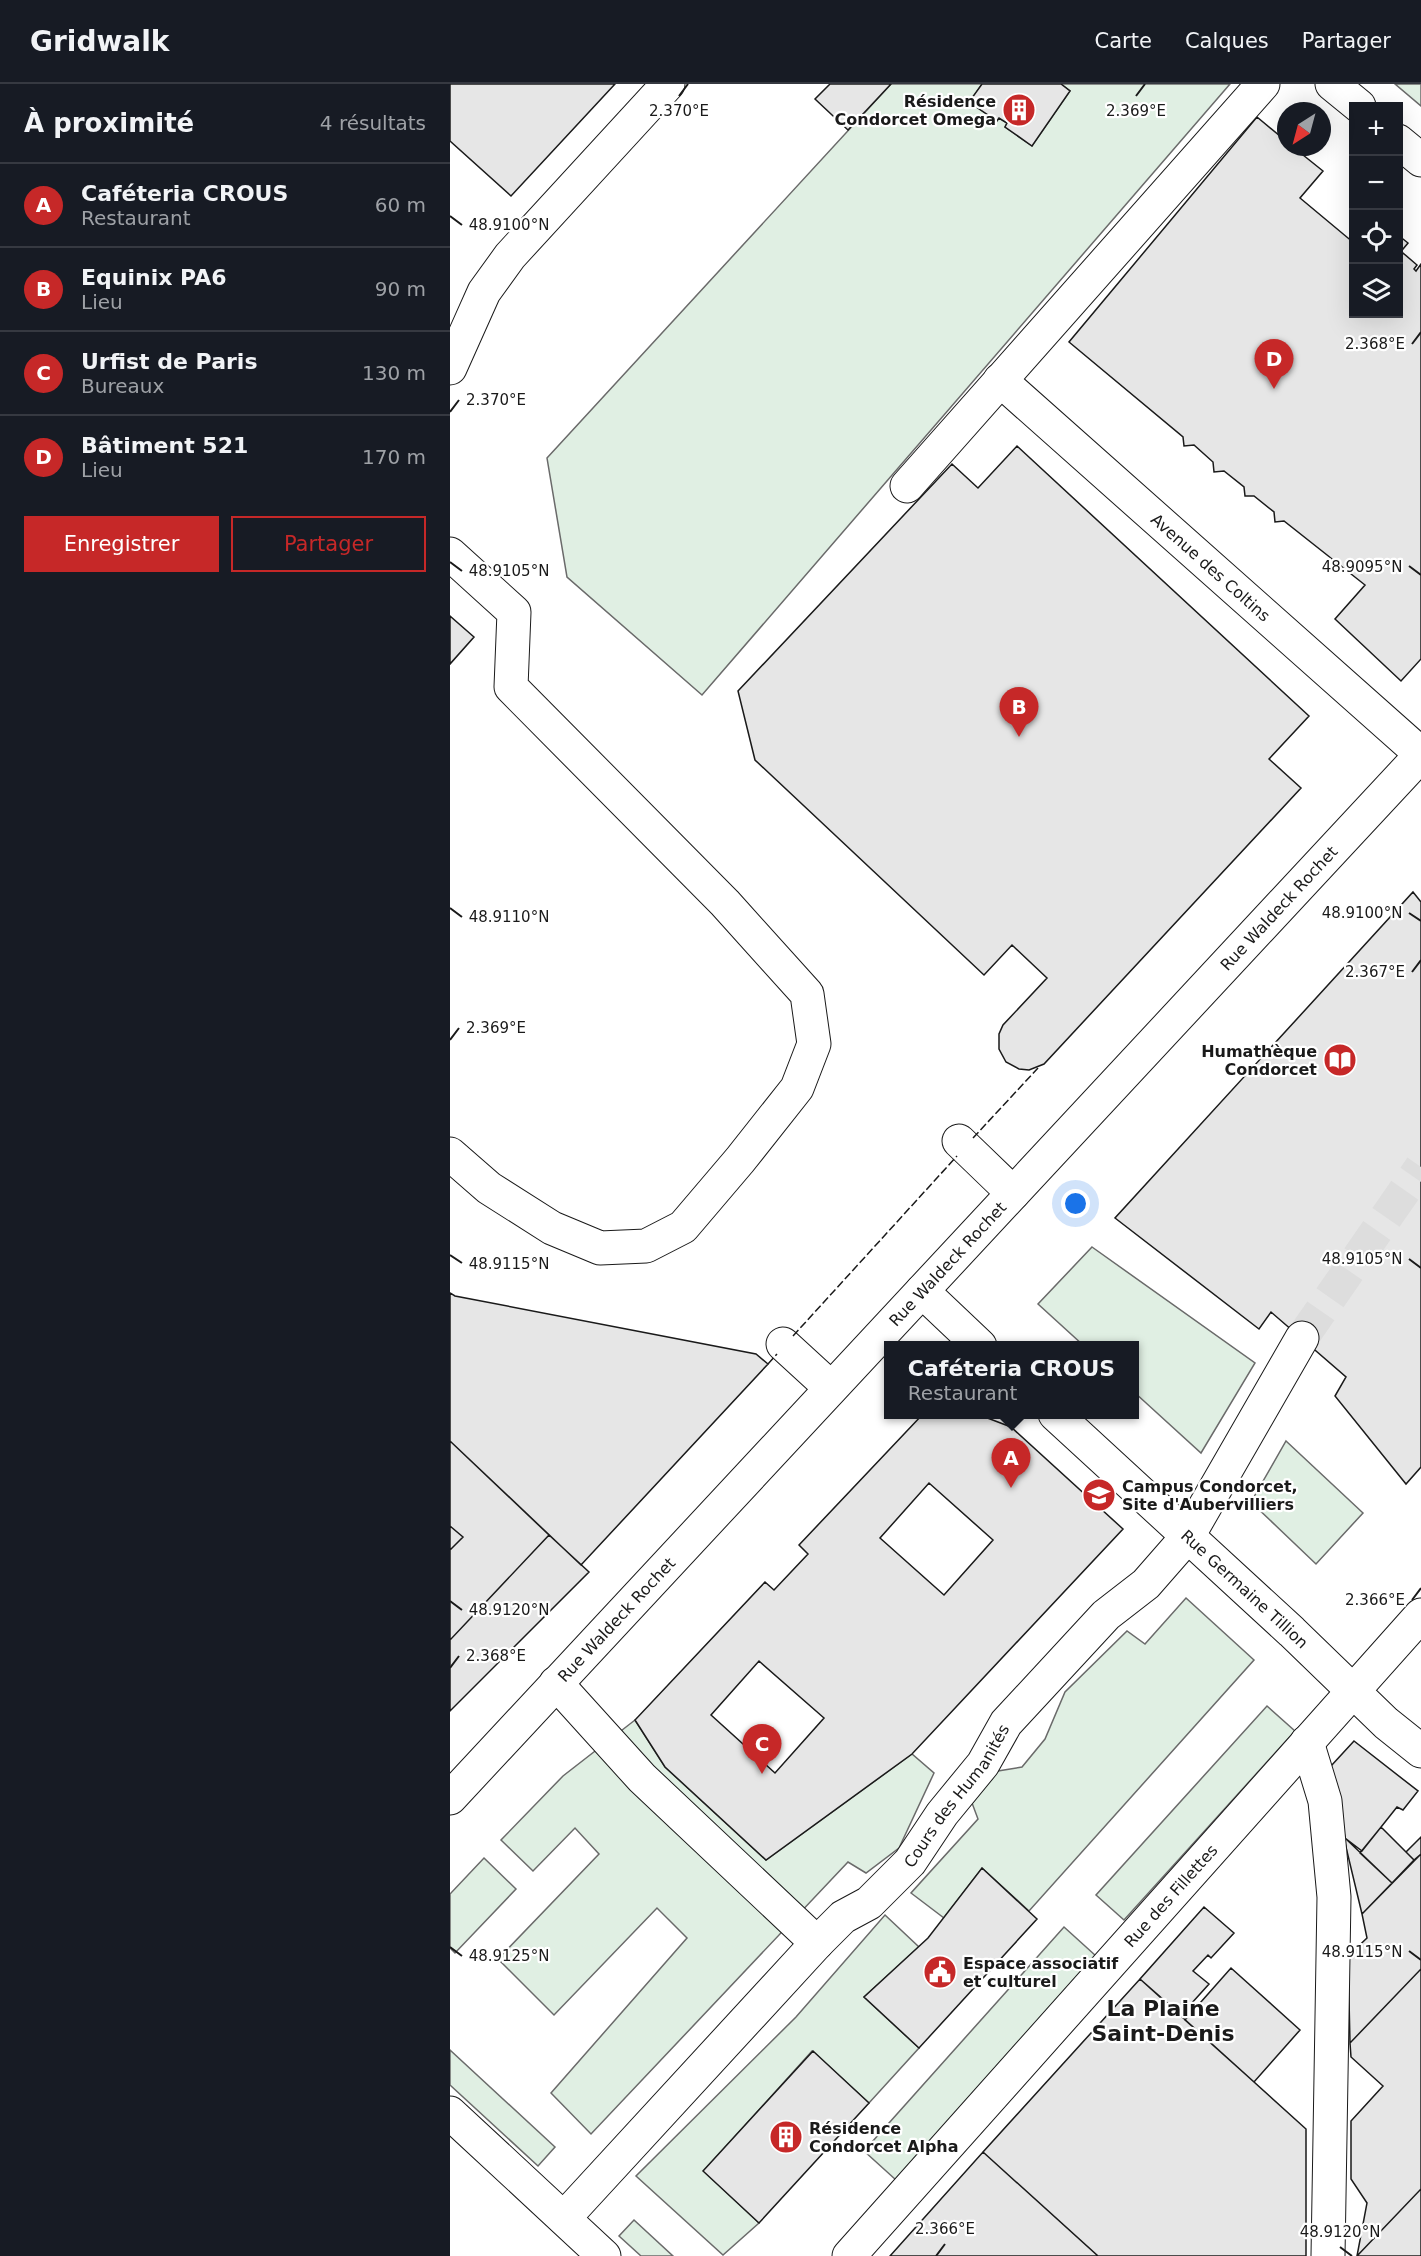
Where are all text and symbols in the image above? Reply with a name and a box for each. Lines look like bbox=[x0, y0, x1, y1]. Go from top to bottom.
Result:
text: Gridwalk bbox=[30, 25, 169, 58]
text: Carte bbox=[1095, 29, 1152, 53]
text: Calques bbox=[1185, 29, 1269, 53]
text: Partager bbox=[1302, 29, 1391, 53]
place label: Résidence Condorcet Omega bbox=[835, 92, 996, 129]
building icon: Résidence Condorcet Omega bbox=[1001, 92, 1037, 128]
text: 2.370°E bbox=[649, 102, 709, 120]
text: 2.369°E bbox=[1106, 102, 1166, 120]
north arrow bbox=[1277, 102, 1331, 156]
map controls bbox=[1349, 102, 1403, 318]
button: + bbox=[1349, 102, 1403, 156]
text: À proximité bbox=[24, 108, 194, 138]
text: 4 résultats bbox=[320, 111, 426, 135]
button: − bbox=[1349, 156, 1403, 210]
text: Caféteria CROUS bbox=[81, 181, 288, 206]
text: A bbox=[36, 193, 51, 217]
text: 60 m bbox=[375, 193, 426, 217]
text: Restaurant bbox=[81, 206, 191, 230]
button: locate bbox=[1349, 210, 1403, 264]
text: 48.9100°N bbox=[469, 216, 549, 234]
button: layers bbox=[1349, 264, 1403, 318]
text: Equinix PA6 bbox=[81, 265, 226, 290]
text: B bbox=[36, 277, 51, 301]
text: 90 m bbox=[375, 277, 426, 301]
text: Lieu bbox=[81, 290, 123, 314]
text: 2.368°E bbox=[1345, 335, 1405, 353]
pin: D bbox=[1254, 340, 1294, 389]
text: Urfist de Paris bbox=[81, 349, 257, 374]
text: C bbox=[36, 361, 51, 385]
text: 130 m bbox=[362, 361, 426, 385]
text: Bureaux bbox=[81, 374, 164, 398]
text: 2.370°E bbox=[466, 391, 526, 409]
text: Bâtiment 521 bbox=[81, 433, 248, 458]
text: D bbox=[35, 445, 52, 469]
text: 170 m bbox=[362, 445, 426, 469]
text: Lieu bbox=[81, 458, 123, 482]
street label: Avenue des Coltins bbox=[1147, 510, 1274, 625]
button: Enregistrer bbox=[24, 516, 219, 572]
button: Partager bbox=[231, 516, 426, 572]
text: 48.9095°N bbox=[1322, 558, 1402, 576]
text: 48.9105°N bbox=[469, 562, 549, 580]
pin: B bbox=[1000, 688, 1038, 737]
street label: Rue Waldeck Rochet bbox=[1216, 842, 1341, 974]
text: 48.9100°N bbox=[1322, 904, 1402, 922]
text: 48.9110°N bbox=[469, 908, 549, 926]
text: 2.367°E bbox=[1345, 963, 1405, 981]
text: 2.369°E bbox=[466, 1019, 526, 1037]
place label: Humathèque Condorcet bbox=[1201, 1042, 1317, 1079]
library icon: Humathèque Condorcet bbox=[1322, 1042, 1358, 1078]
your location bbox=[1061, 1189, 1090, 1218]
street label: Rue Waldeck Rochet bbox=[885, 1198, 1010, 1330]
text: 48.9105°N bbox=[1322, 1250, 1402, 1268]
text: 48.9115°N bbox=[469, 1255, 549, 1273]
popup bbox=[884, 1341, 1139, 1419]
text: Caféteria CROUS bbox=[908, 1356, 1115, 1381]
text: Restaurant bbox=[908, 1381, 1017, 1405]
pin: A bbox=[992, 1438, 1030, 1488]
school or university icon: Campus Condorcet, Site d'Aubervilliers bbox=[1081, 1477, 1117, 1513]
place label: Campus Condorcet, Site d'Aubervilliers bbox=[1122, 1477, 1298, 1514]
street label: Rue Germaine Tillion bbox=[1177, 1526, 1312, 1652]
street label: Rue Waldeck Rochet bbox=[554, 1554, 679, 1686]
text: 2.366°E bbox=[1345, 1591, 1405, 1609]
text: 48.9120°N bbox=[469, 1601, 549, 1619]
text: 2.368°E bbox=[466, 1647, 526, 1665]
street label: Cours des Humanités bbox=[900, 1721, 1013, 1871]
pin: C bbox=[742, 1724, 782, 1774]
street label: Rue des Fillettes bbox=[1120, 1841, 1222, 1951]
text: 48.9115°N bbox=[1322, 1943, 1402, 1961]
text: 48.9125°N bbox=[469, 1947, 549, 1965]
public building icon: Espace associatif et culturel bbox=[922, 1954, 958, 1990]
place label: Espace associatif et culturel bbox=[963, 1954, 1119, 1991]
district label: La Plaine Saint-Denis bbox=[1091, 1996, 1235, 2046]
building icon: Résidence Condorcet Alpha bbox=[768, 2119, 804, 2155]
place label: Résidence Condorcet Alpha bbox=[809, 2119, 959, 2156]
text: 2.366°E bbox=[915, 2220, 975, 2238]
text: 48.9120°N bbox=[1300, 2223, 1380, 2241]

